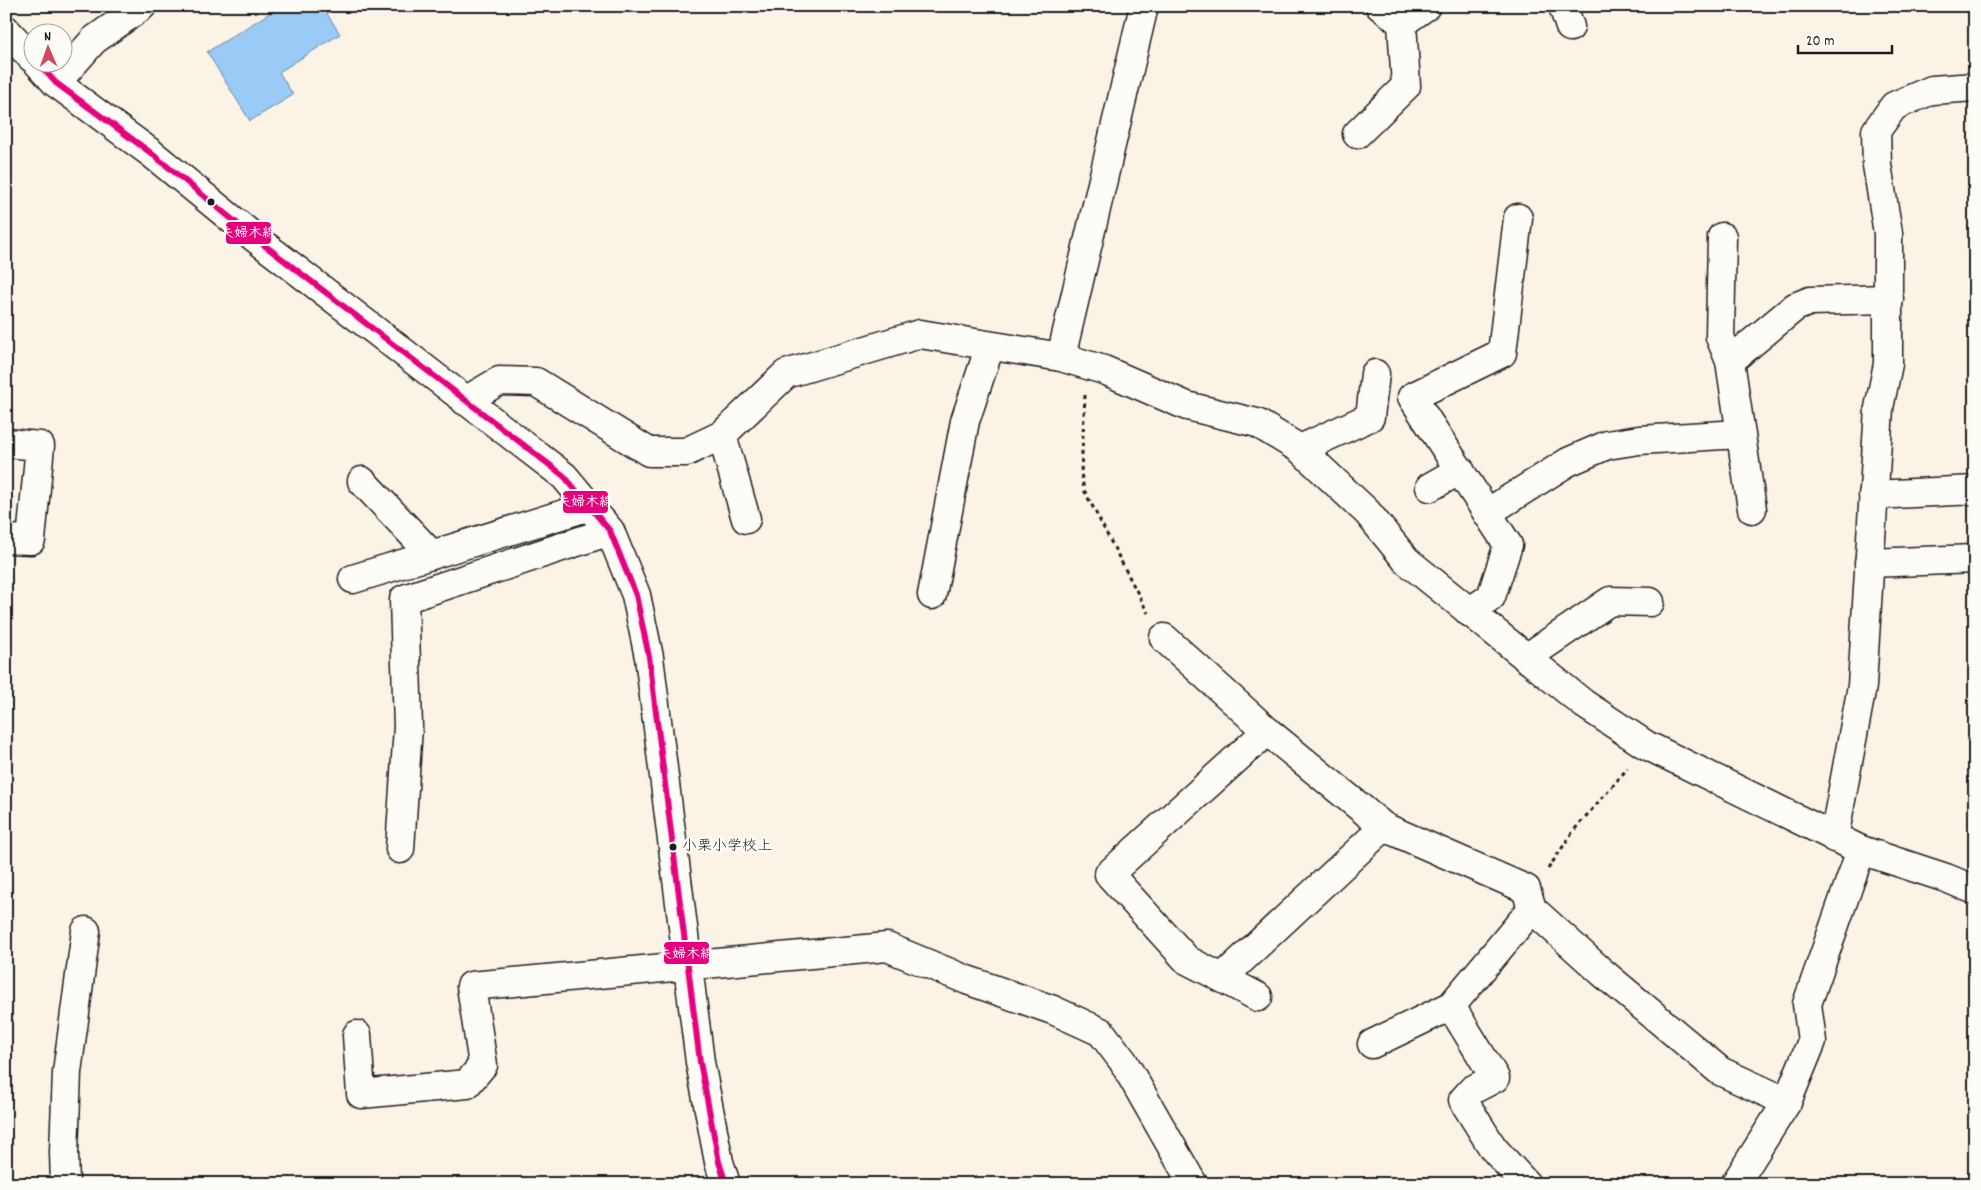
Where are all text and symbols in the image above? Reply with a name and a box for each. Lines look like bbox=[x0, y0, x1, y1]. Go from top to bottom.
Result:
north arrow bbox=[22, 22, 72, 72]
scale bar bbox=[1798, 22, 1892, 54]
text: N bbox=[44, 27, 52, 47]
text: 20 m bbox=[1806, 31, 1834, 53]
unlabelled marker bbox=[206, 197, 216, 207]
line badge: 夫婦木線 bbox=[225, 221, 272, 245]
text: 夫婦木線 bbox=[220, 224, 276, 244]
line badge: 夫婦木線 bbox=[562, 490, 609, 514]
text: 夫婦木線 bbox=[557, 493, 613, 513]
place label: 小栗小学校上 bbox=[682, 836, 772, 858]
marker: 小栗小学校上 bbox=[668, 842, 678, 852]
line badge: 夫婦木線 bbox=[663, 941, 710, 965]
text: 夫婦木線 bbox=[658, 945, 714, 965]

